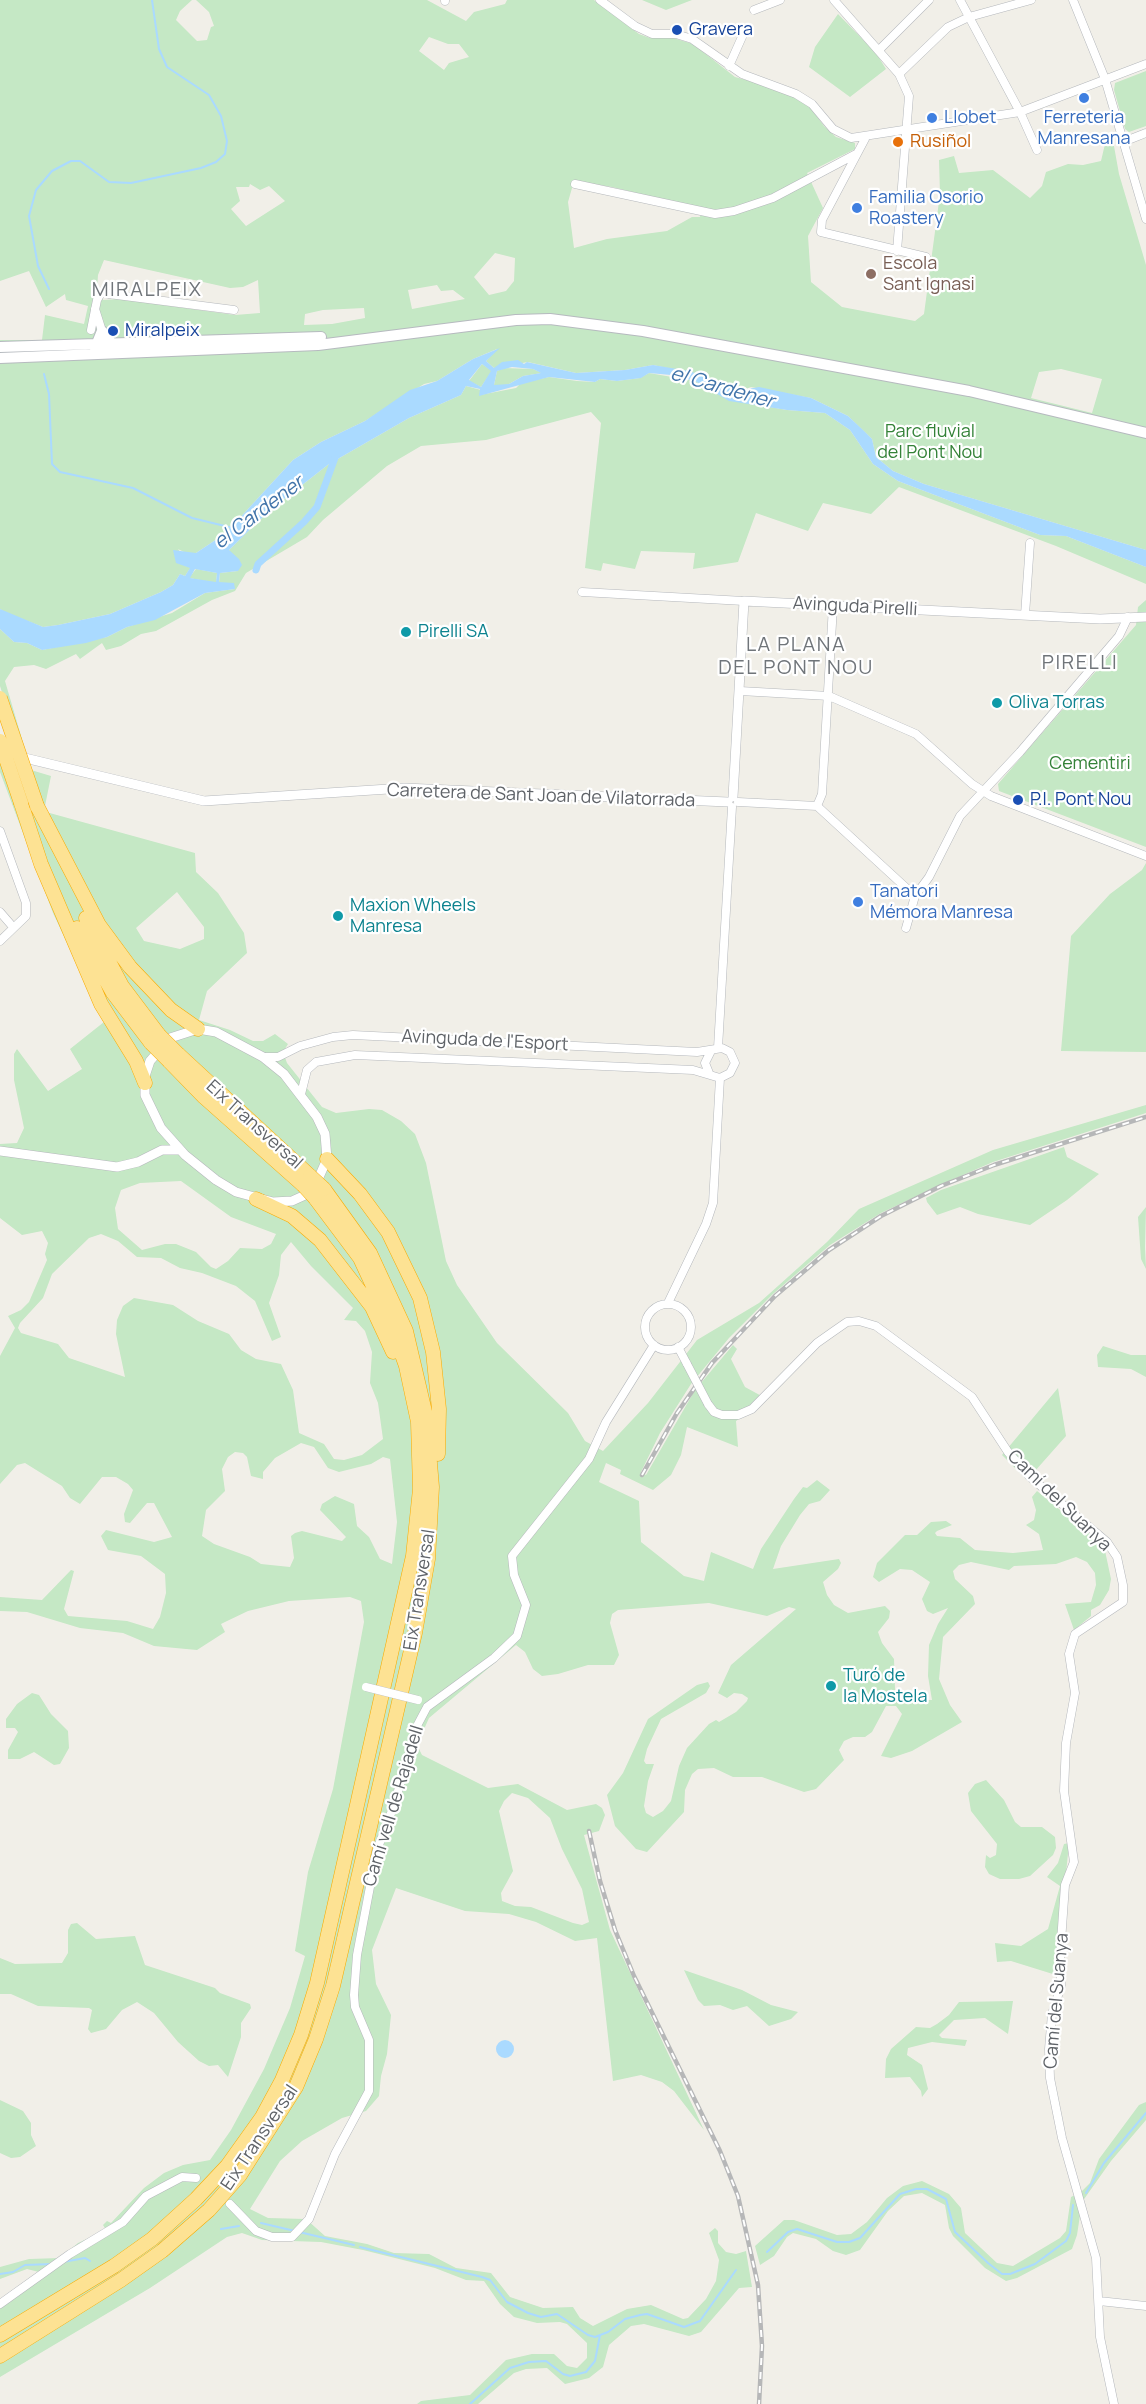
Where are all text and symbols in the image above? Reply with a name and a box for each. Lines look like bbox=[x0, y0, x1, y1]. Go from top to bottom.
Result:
place label: Gravera bbox=[689, 19, 753, 41]
marker: Gravera bbox=[670, 23, 684, 37]
marker: Ferreteria Manresana bbox=[1077, 91, 1091, 105]
place label: Llobet bbox=[944, 107, 996, 129]
place label: Ferreteria Manresana bbox=[1038, 107, 1130, 150]
marker: Llobet bbox=[925, 111, 939, 125]
place label: Rusiñol bbox=[910, 131, 971, 153]
marker: Rusiñol bbox=[891, 135, 905, 149]
place label: Familia Osorio Roastery bbox=[869, 187, 984, 230]
marker: Familia Osorio Roastery bbox=[850, 201, 864, 215]
place label: Escola Sant Ignasi bbox=[883, 253, 975, 296]
marker: Escola Sant Ignasi bbox=[864, 267, 878, 281]
district label: MIRALPEIX bbox=[92, 278, 202, 302]
place label: Miralpeix bbox=[125, 320, 200, 342]
marker: Miralpeix bbox=[106, 324, 120, 338]
water label: el Cardener bbox=[667, 362, 777, 414]
park label: Parc fluvial del Pont Nou bbox=[877, 421, 983, 464]
water label: el Cardener bbox=[209, 471, 309, 555]
street label: Avinguda Pirelli bbox=[792, 593, 918, 621]
place label: Pirelli SA bbox=[418, 621, 489, 643]
marker: Pirelli SA bbox=[399, 625, 413, 639]
district label: LA PLANA DEL PONT NOU bbox=[718, 633, 874, 680]
district label: PIRELLI bbox=[1042, 651, 1118, 675]
place label: Oliva Torras bbox=[1009, 692, 1105, 714]
marker: Oliva Torras bbox=[990, 696, 1004, 710]
park label: Cementiri bbox=[1049, 753, 1131, 775]
street label: Carretera de Sant Joan de Vilatorrada bbox=[387, 780, 695, 812]
place label: P.I. Pont Nou bbox=[1030, 789, 1132, 811]
marker: P.I. Pont Nou bbox=[1011, 793, 1025, 807]
place label: Tanatori Mémora Manresa bbox=[870, 881, 1013, 924]
place label: Maxion Wheels Manresa bbox=[350, 895, 476, 938]
marker: Tanatori Mémora Manresa bbox=[851, 895, 865, 909]
marker: Maxion Wheels Manresa bbox=[331, 909, 345, 923]
street label: Avinguda de l'Esport bbox=[401, 1026, 569, 1056]
street label: Eix Transversal bbox=[201, 1076, 307, 1174]
street label: Camí del Suanya bbox=[1003, 1446, 1115, 1556]
street label: Eix Transversal bbox=[400, 1528, 440, 1652]
place label: Turó de la Mostela bbox=[843, 1665, 928, 1708]
marker: Turó de la Mostela bbox=[824, 1679, 838, 1693]
street label: Camí vell de Rajadell bbox=[359, 1723, 429, 1889]
street label: Camí del Suanya bbox=[1040, 1932, 1074, 2070]
street label: Eix Transversal bbox=[217, 2081, 303, 2195]

